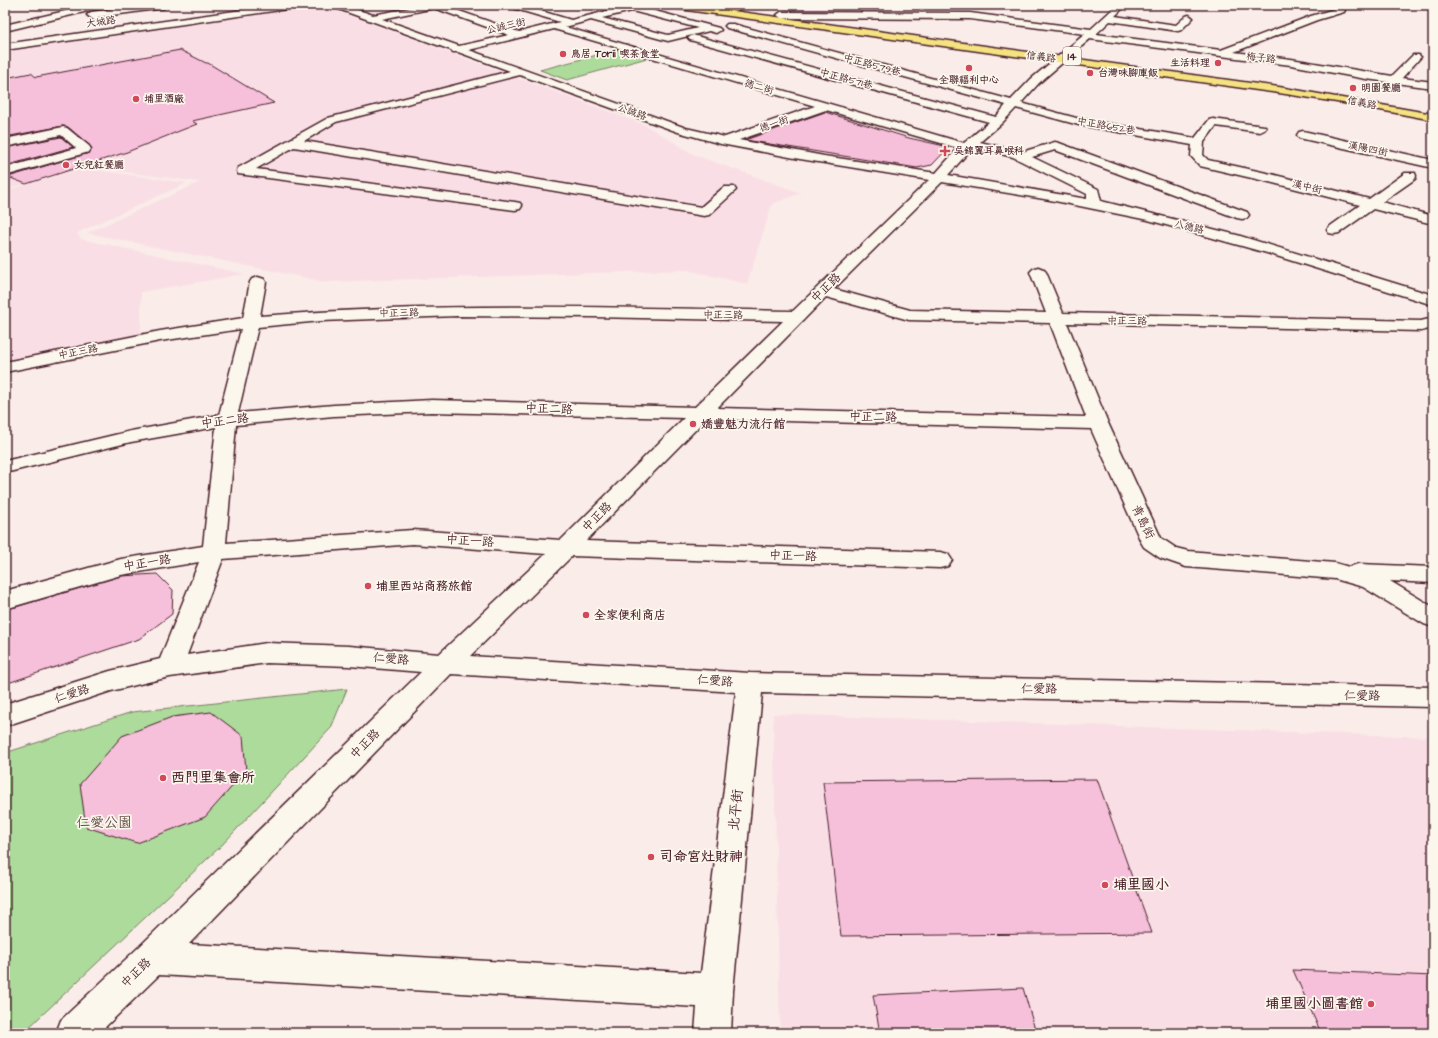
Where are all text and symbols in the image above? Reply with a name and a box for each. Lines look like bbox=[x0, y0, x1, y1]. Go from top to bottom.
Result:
street label: 大城路 bbox=[85, 13, 117, 31]
street label: 公誠三街 bbox=[485, 15, 527, 37]
place label: 鳥居 Torii 喫茶食堂 bbox=[571, 47, 659, 61]
road number: 14 bbox=[1063, 47, 1081, 65]
street label: 信義路 bbox=[1025, 48, 1057, 66]
marker: 鳥居 Torii 喫茶食堂 bbox=[558, 49, 568, 59]
street label: 梅子路 bbox=[1245, 49, 1277, 67]
street label: 中正路579巷 bbox=[842, 51, 903, 80]
place label: 生活料理 bbox=[1170, 56, 1210, 70]
marker: 生活料理 bbox=[1213, 58, 1223, 68]
marker: 全聯福利中心 bbox=[964, 63, 974, 73]
street label: 中正路571巷 bbox=[818, 65, 875, 93]
place label: 台灣味腳庫飯 bbox=[1098, 66, 1158, 80]
marker: 台灣味腳庫飯 bbox=[1085, 68, 1095, 78]
place label: 全聯福利中心 bbox=[939, 73, 999, 87]
street label: 德二街 bbox=[743, 76, 775, 98]
place label: 明園餐廳 bbox=[1361, 81, 1401, 95]
marker: 明園餐廳 bbox=[1348, 83, 1358, 93]
place label: 埔里酒廠 bbox=[144, 92, 184, 106]
street label: 信義路 bbox=[1346, 93, 1378, 113]
marker: 埔里酒廠 bbox=[131, 94, 141, 104]
street label: 公誠路 bbox=[616, 100, 648, 124]
street label: 德一街 bbox=[758, 112, 790, 136]
street label: 中正路652巷 bbox=[1076, 114, 1137, 138]
street label: 漢陽四街 bbox=[1347, 138, 1389, 160]
place label: 吳錦翼耳鼻喉科 bbox=[954, 144, 1024, 158]
marker: 吳錦翼耳鼻喉科 bbox=[939, 145, 951, 157]
place label: 女兒紅餐廳 bbox=[74, 158, 124, 172]
marker: 女兒紅餐廳 bbox=[61, 160, 71, 170]
street label: 漢中街 bbox=[1291, 177, 1323, 197]
street label: 八德路 bbox=[1173, 217, 1205, 237]
street label: 中正路 bbox=[807, 269, 845, 307]
street label: 中正三路 bbox=[379, 306, 419, 320]
street label: 中正三路 bbox=[703, 308, 743, 322]
street label: 中正三路 bbox=[1107, 314, 1147, 328]
street label: 中正三路 bbox=[57, 341, 99, 363]
street label: 中正二路 bbox=[525, 400, 573, 418]
street label: 中正二路 bbox=[849, 408, 897, 426]
street label: 中正二路 bbox=[200, 410, 250, 432]
place label: 嬌豐魅力流行館 bbox=[701, 416, 786, 433]
marker: 嬌豐魅力流行館 bbox=[688, 419, 698, 429]
street label: 中正路 bbox=[578, 498, 616, 536]
street label: 青島街 bbox=[1127, 502, 1159, 542]
street label: 中正一路 bbox=[445, 531, 495, 551]
street label: 中正一路 bbox=[769, 547, 817, 565]
street label: 中正一路 bbox=[122, 551, 172, 575]
place label: 埔里西站商務旅館 bbox=[376, 578, 473, 595]
marker: 埔里西站商務旅館 bbox=[363, 581, 373, 591]
place label: 全家便利商店 bbox=[594, 607, 666, 624]
marker: 全家便利商店 bbox=[581, 610, 591, 620]
street label: 仁愛路 bbox=[372, 649, 410, 669]
street label: 仁愛路 bbox=[696, 671, 734, 691]
street label: 仁愛路 bbox=[52, 680, 92, 708]
street label: 仁愛路 bbox=[1021, 680, 1057, 698]
street label: 仁愛路 bbox=[1344, 687, 1380, 705]
street label: 中正路 bbox=[346, 725, 384, 763]
place label: 西門里集會所 bbox=[171, 768, 255, 788]
marker: 西門里集會所 bbox=[158, 773, 168, 783]
street label: 北平街 bbox=[724, 788, 748, 832]
park label: 仁愛公園 bbox=[76, 813, 132, 833]
place label: 司命宮灶財神 bbox=[659, 847, 743, 867]
marker: 司命宮灶財神 bbox=[646, 852, 656, 862]
place label: 埔里國小 bbox=[1113, 875, 1169, 895]
marker: 埔里國小 bbox=[1100, 880, 1110, 890]
street label: 中正路 bbox=[117, 954, 155, 992]
place label: 埔里國小圖書館 bbox=[1265, 994, 1363, 1014]
marker: 埔里國小圖書館 bbox=[1366, 999, 1376, 1009]

